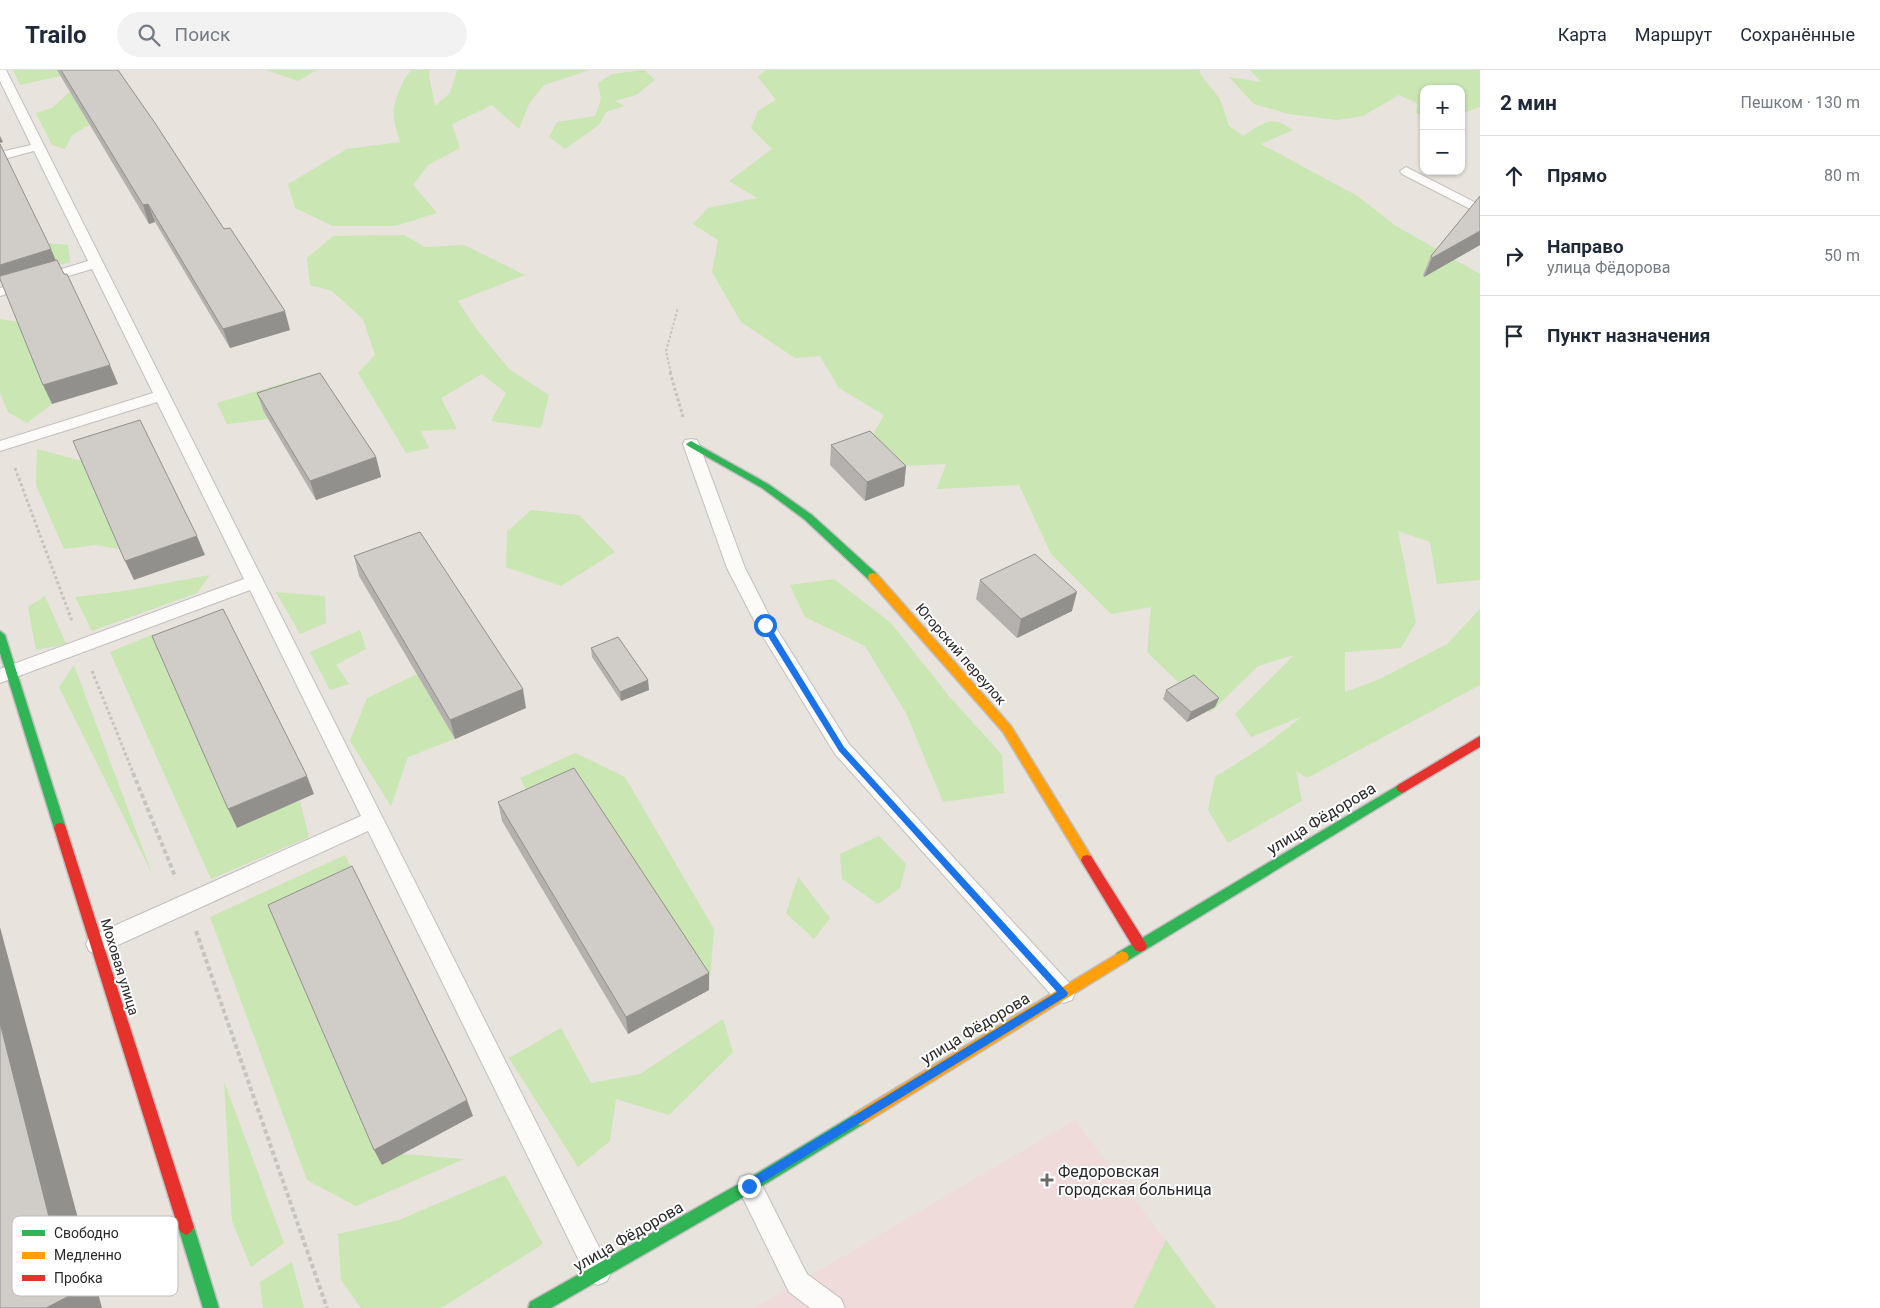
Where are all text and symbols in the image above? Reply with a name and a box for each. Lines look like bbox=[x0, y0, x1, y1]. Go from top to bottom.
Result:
search box bbox=[117, 12, 467, 57]
text: Trailo bbox=[25, 21, 87, 49]
icon: search bbox=[135, 21, 163, 49]
text: Поиск bbox=[175, 23, 230, 46]
text: Карта bbox=[1558, 24, 1607, 45]
text: Маршрут bbox=[1635, 24, 1712, 45]
text: Сохранённые bbox=[1740, 24, 1855, 45]
map controls bbox=[1420, 85, 1465, 175]
button: + bbox=[1420, 85, 1465, 130]
text: 2 мин bbox=[1500, 91, 1557, 115]
text: Пешком · 130 m bbox=[1741, 93, 1860, 112]
button: − bbox=[1420, 130, 1465, 175]
icon: ahead bbox=[1500, 162, 1528, 190]
text: Прямо bbox=[1547, 164, 1607, 187]
text: 80 m bbox=[1824, 166, 1860, 185]
text: Направо bbox=[1547, 235, 1624, 258]
icon: right bbox=[1500, 242, 1528, 270]
text: 50 m bbox=[1824, 246, 1860, 265]
text: улица Фёдорова bbox=[1547, 258, 1670, 277]
icon: arrive bbox=[1500, 322, 1528, 350]
text: Пункт назначения bbox=[1547, 324, 1710, 347]
street label: Югорский переулок bbox=[913, 600, 1010, 708]
route start bbox=[754, 614, 777, 637]
street label: улица Фёдорова bbox=[1263, 778, 1379, 858]
street label: Моховая улица bbox=[98, 917, 142, 1017]
street label: улица Фёдорова bbox=[917, 988, 1033, 1068]
place label: Федоровская городская больница bbox=[1058, 1162, 1212, 1199]
marker: Федоровская городская больница bbox=[1040, 1173, 1054, 1187]
route end bbox=[738, 1175, 761, 1198]
street label: улица Фёдорова bbox=[570, 1197, 686, 1276]
legend bbox=[12, 1216, 178, 1296]
text: Свободно bbox=[54, 1225, 119, 1241]
text: Медленно bbox=[54, 1247, 122, 1263]
text: Пробка bbox=[54, 1270, 103, 1286]

